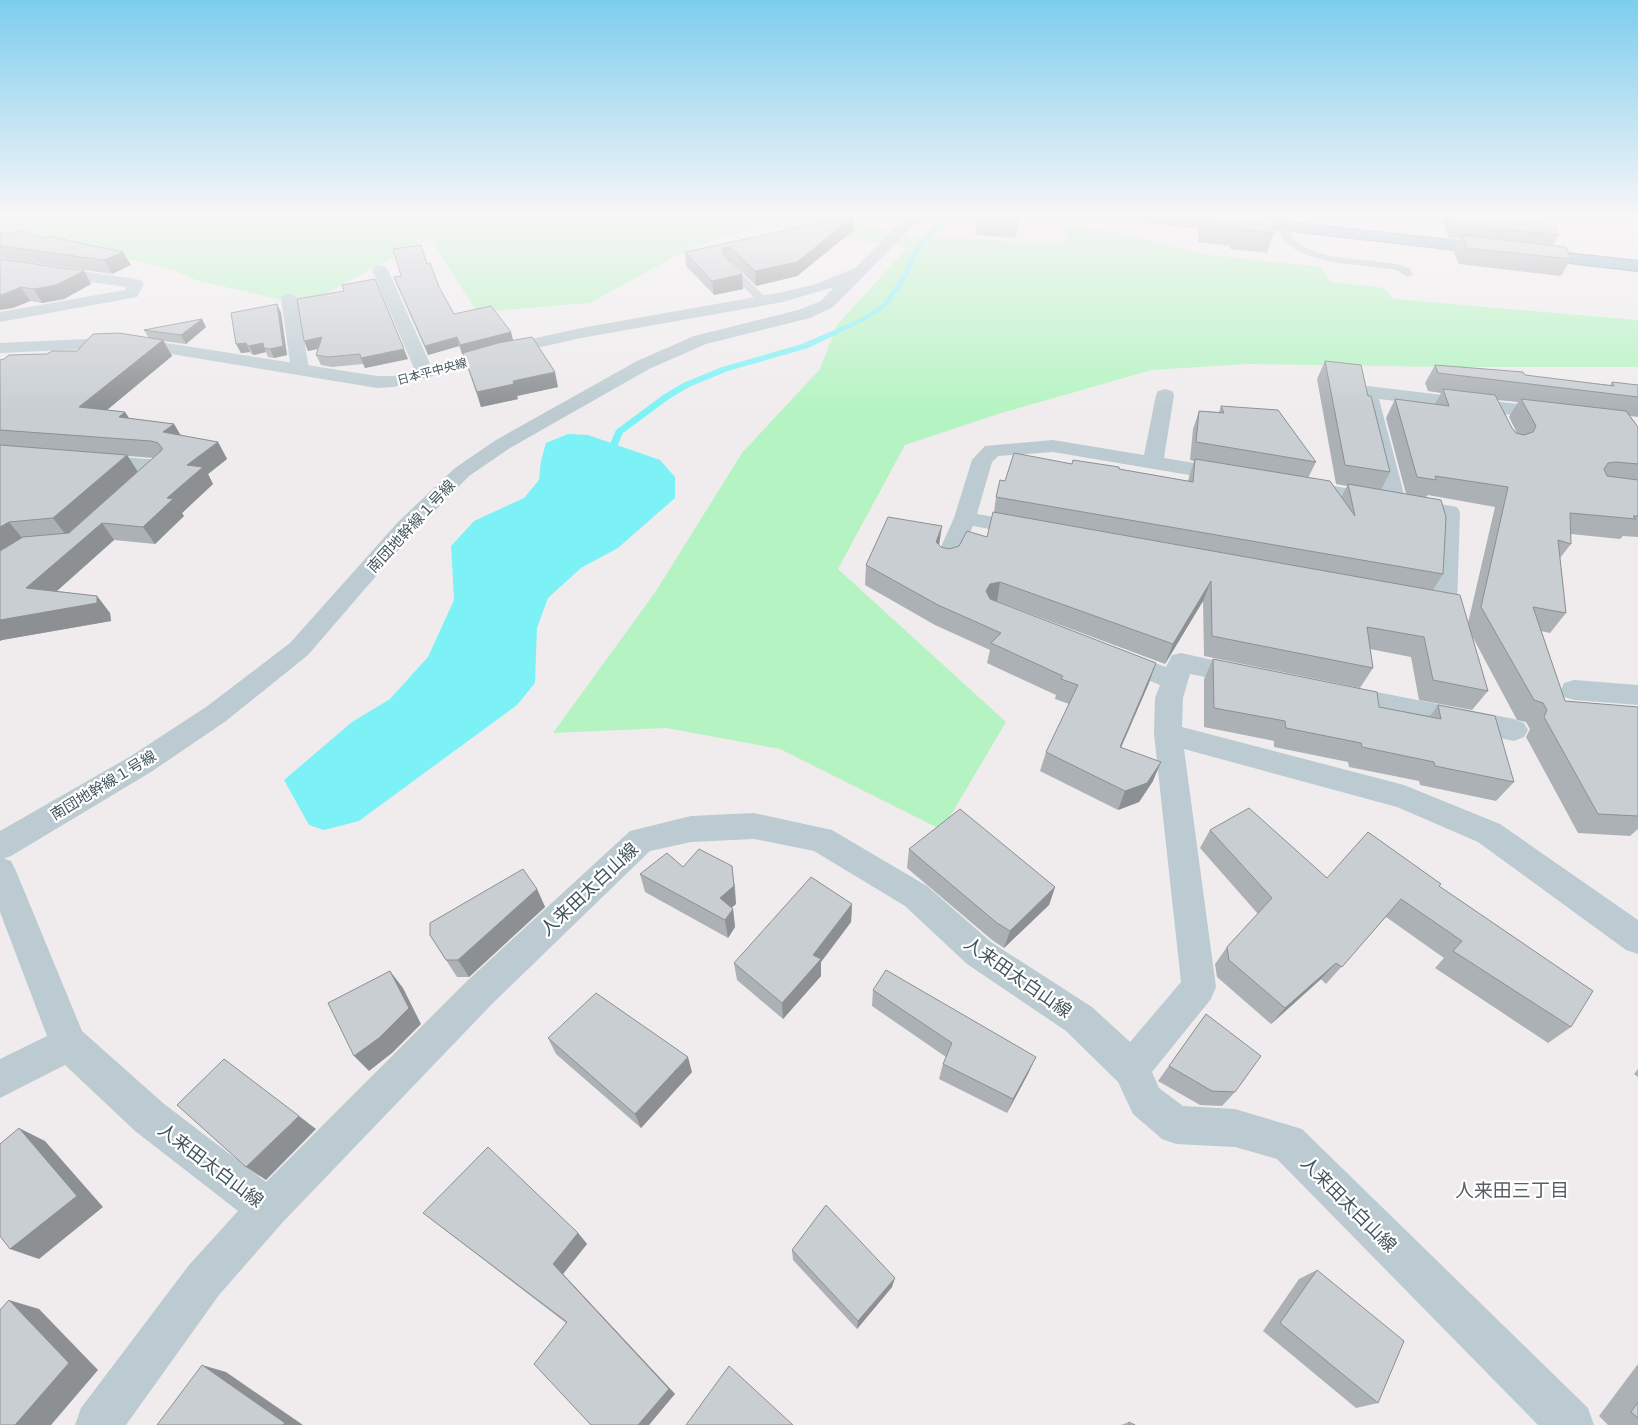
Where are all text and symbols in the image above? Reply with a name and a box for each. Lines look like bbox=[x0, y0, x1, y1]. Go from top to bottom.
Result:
street label: 日本平中央線 bbox=[395, 354, 469, 388]
street label: 南団地幹線１号線 bbox=[363, 476, 459, 576]
street label: 南団地幹線１号線 bbox=[47, 746, 159, 824]
street label: 人来田太白山線 bbox=[535, 838, 643, 940]
street label: 人来田太白山線 bbox=[960, 931, 1076, 1023]
street label: 人来田太白山線 bbox=[154, 1118, 268, 1212]
street label: 人来田太白山線 bbox=[1296, 1151, 1402, 1257]
district label: 人来田三丁目 bbox=[1455, 1178, 1569, 1202]

